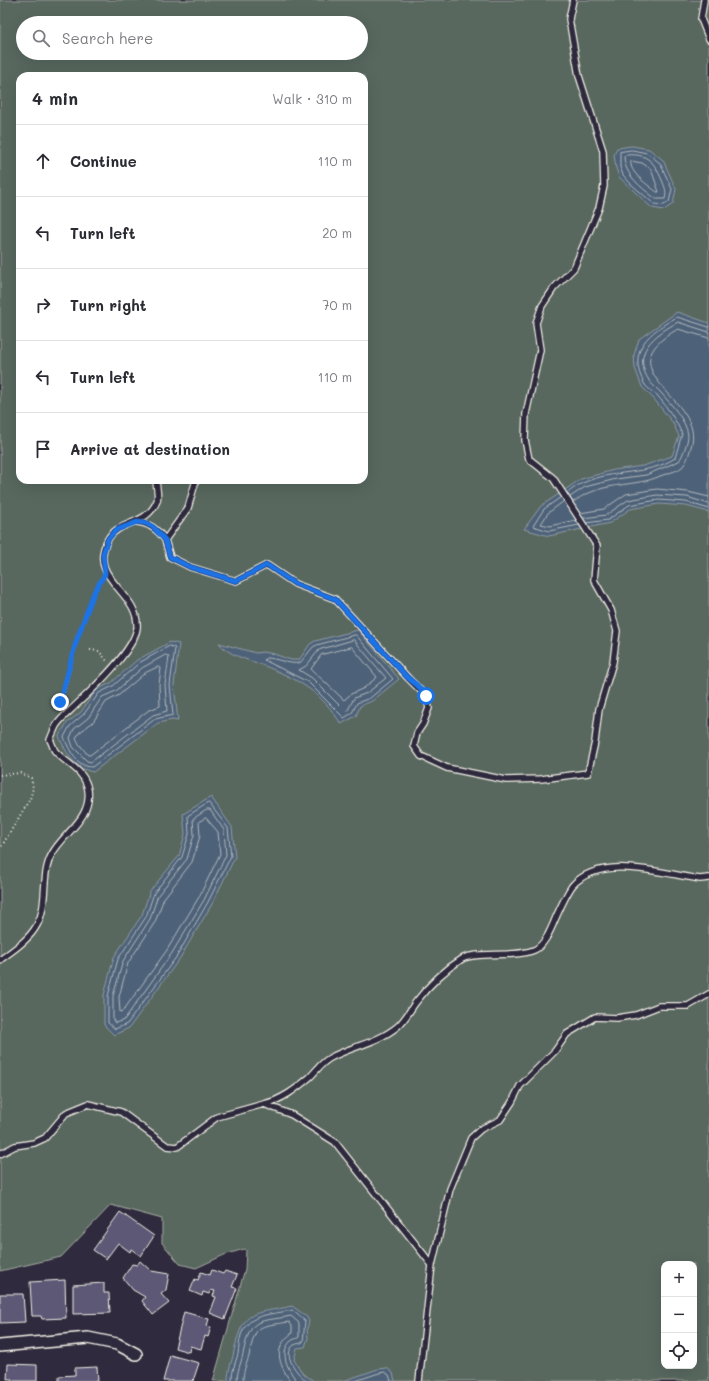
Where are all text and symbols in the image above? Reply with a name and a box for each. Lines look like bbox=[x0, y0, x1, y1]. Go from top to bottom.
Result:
search box bbox=[16, 16, 368, 60]
icon: search bbox=[30, 27, 52, 49]
text: Search here bbox=[62, 28, 153, 48]
text: 4 min bbox=[32, 87, 78, 109]
text: Walk · 310 m bbox=[272, 90, 352, 107]
icon: ahead bbox=[32, 150, 54, 172]
text: Continue bbox=[70, 151, 137, 171]
text: 110 m bbox=[318, 152, 352, 169]
icon: left bbox=[32, 222, 54, 244]
text: Turn left bbox=[70, 223, 135, 243]
text: 20 m bbox=[322, 224, 352, 241]
icon: right bbox=[32, 294, 54, 316]
text: Turn right bbox=[70, 295, 147, 315]
text: 70 m bbox=[322, 296, 352, 313]
icon: left bbox=[32, 366, 54, 388]
text: Turn left bbox=[70, 367, 135, 387]
text: 110 m bbox=[318, 368, 352, 385]
icon: arrive bbox=[32, 438, 54, 460]
text: Arrive at destination bbox=[70, 439, 230, 459]
route start bbox=[417, 687, 435, 705]
route end bbox=[51, 693, 69, 711]
map controls bbox=[661, 1261, 697, 1369]
button: + bbox=[661, 1261, 697, 1297]
button: − bbox=[661, 1297, 697, 1333]
button: locate bbox=[661, 1333, 697, 1369]

